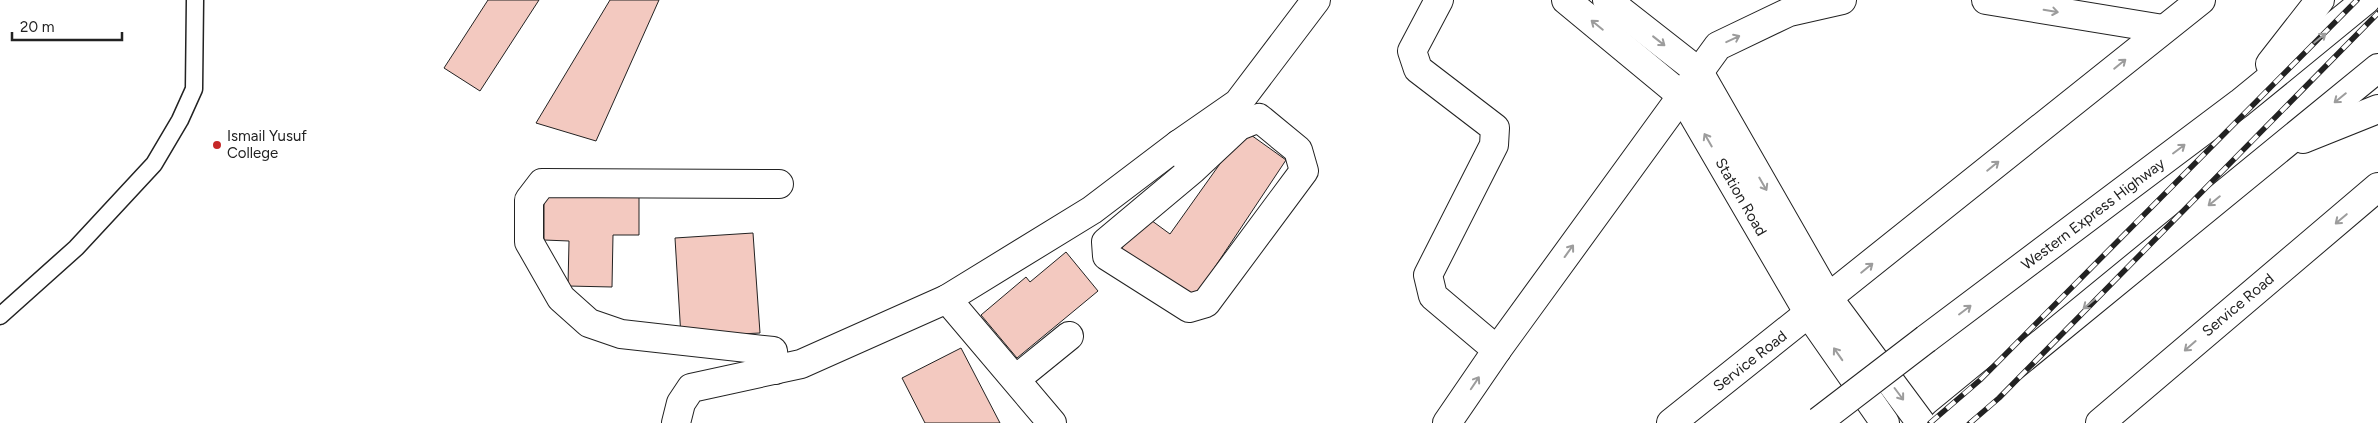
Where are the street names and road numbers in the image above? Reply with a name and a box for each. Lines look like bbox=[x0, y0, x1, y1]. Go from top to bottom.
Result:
street label: Western Express Highway bbox=[2018, 154, 2168, 274]
street label: Station Road bbox=[1711, 155, 1771, 239]
street label: Service Road bbox=[2198, 270, 2278, 340]
street label: Service Road bbox=[1710, 327, 1790, 395]

